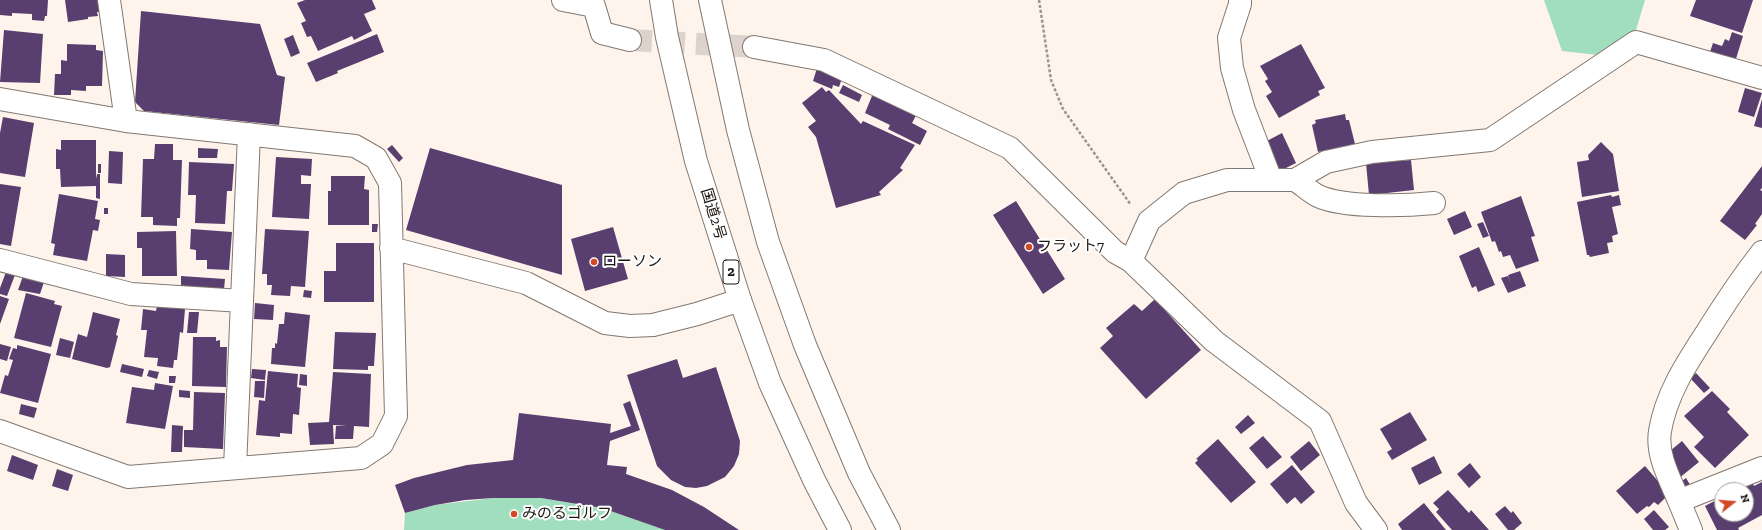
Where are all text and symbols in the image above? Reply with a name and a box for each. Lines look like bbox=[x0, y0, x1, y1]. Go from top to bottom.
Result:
street label: 国道2号 bbox=[697, 186, 729, 242]
place label: フラット7 bbox=[1037, 238, 1104, 256]
marker: フラット7 bbox=[1024, 242, 1034, 252]
place label: ローソン bbox=[602, 253, 662, 271]
marker: ローソン bbox=[589, 257, 599, 267]
road number: 2 bbox=[723, 260, 739, 284]
north arrow bbox=[1714, 482, 1754, 522]
text: N bbox=[1738, 493, 1752, 505]
place label: みのるゴルフ bbox=[522, 505, 612, 523]
marker: みのるゴルフ bbox=[509, 509, 519, 519]

